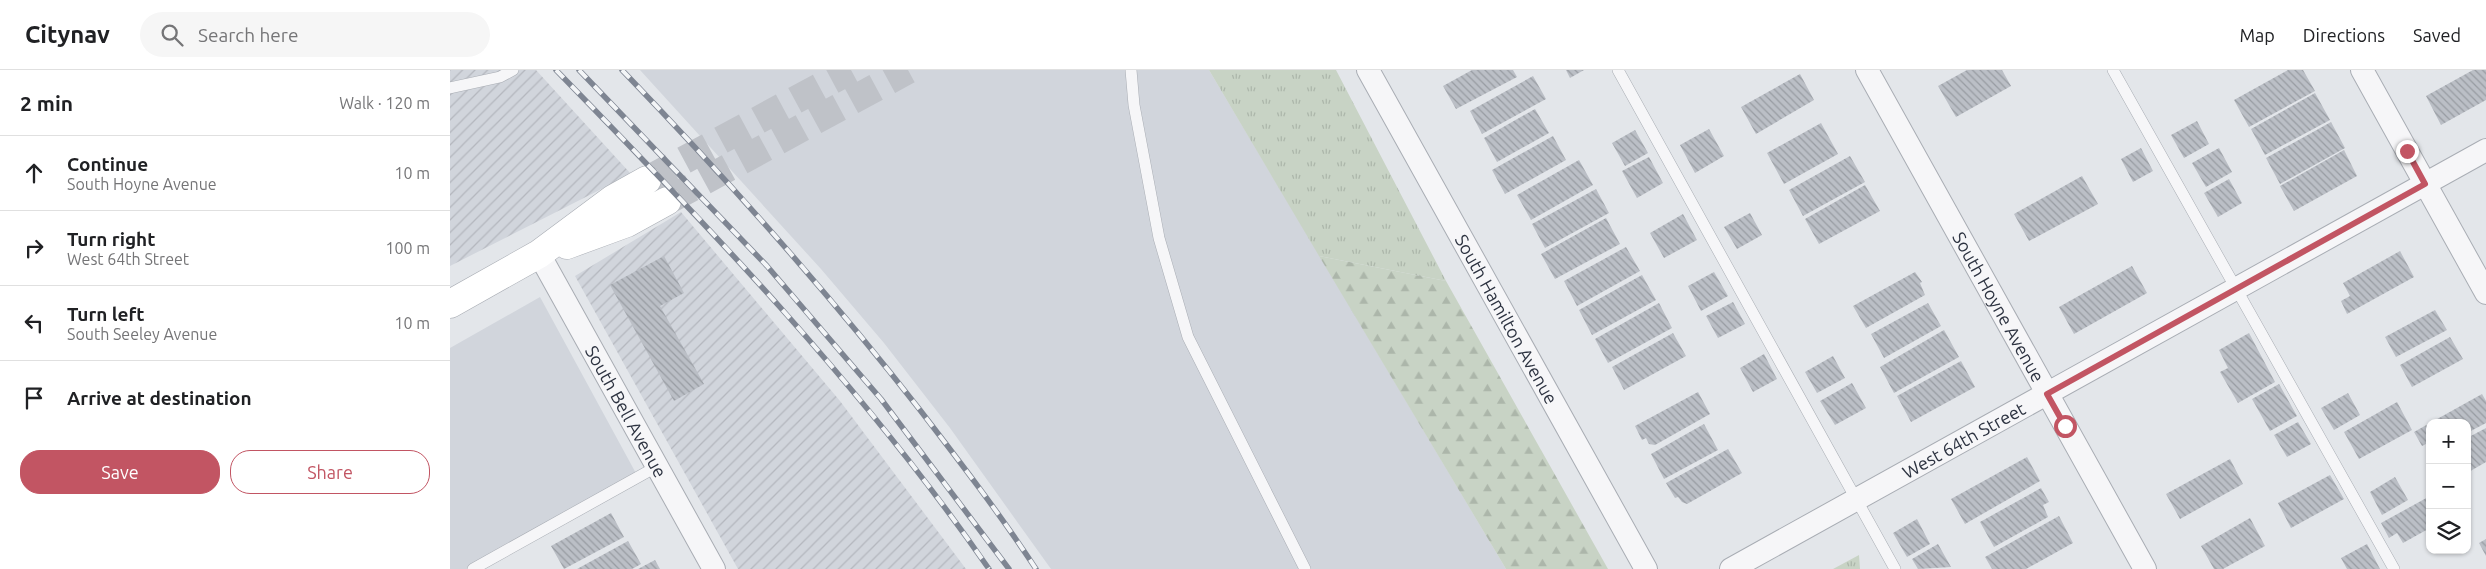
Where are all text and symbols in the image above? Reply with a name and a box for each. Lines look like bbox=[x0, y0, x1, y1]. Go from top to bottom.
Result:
search box bbox=[140, 12, 490, 57]
text: Citynav bbox=[25, 21, 110, 48]
icon: search bbox=[158, 21, 186, 49]
text: Search here bbox=[198, 24, 298, 46]
text: Map bbox=[2239, 25, 2275, 45]
text: Directions bbox=[2303, 25, 2385, 45]
text: Saved bbox=[2413, 25, 2461, 45]
text: 2 min bbox=[20, 91, 73, 115]
text: Walk · 120 m bbox=[339, 94, 430, 112]
route end bbox=[2396, 140, 2419, 163]
text: Continue bbox=[67, 153, 148, 175]
icon: ahead bbox=[20, 159, 48, 187]
text: 10 m bbox=[394, 164, 430, 182]
text: South Hoyne Avenue bbox=[67, 175, 217, 193]
text: Turn right bbox=[67, 228, 155, 250]
street label: South Hoyne Avenue bbox=[1949, 228, 2049, 385]
street label: South Hamilton Avenue bbox=[1452, 231, 1562, 407]
icon: right bbox=[20, 234, 48, 262]
text: 100 m bbox=[385, 239, 430, 257]
text: West 64th Street bbox=[67, 250, 189, 268]
text: Turn left bbox=[67, 303, 145, 325]
icon: left bbox=[20, 309, 48, 337]
text: 10 m bbox=[394, 314, 430, 332]
text: South Seeley Avenue bbox=[67, 325, 217, 343]
street label: South Bell Avenue bbox=[582, 342, 671, 481]
icon: arrive bbox=[20, 384, 48, 412]
text: Arrive at destination bbox=[67, 387, 252, 409]
street label: West 64th Street bbox=[1899, 398, 2029, 482]
route start bbox=[2054, 415, 2077, 438]
map controls bbox=[2426, 419, 2471, 554]
button: + bbox=[2426, 419, 2471, 464]
button: Save bbox=[20, 450, 220, 494]
button: Share bbox=[230, 450, 430, 494]
button: − bbox=[2426, 464, 2471, 509]
button: layers bbox=[2426, 509, 2471, 554]

